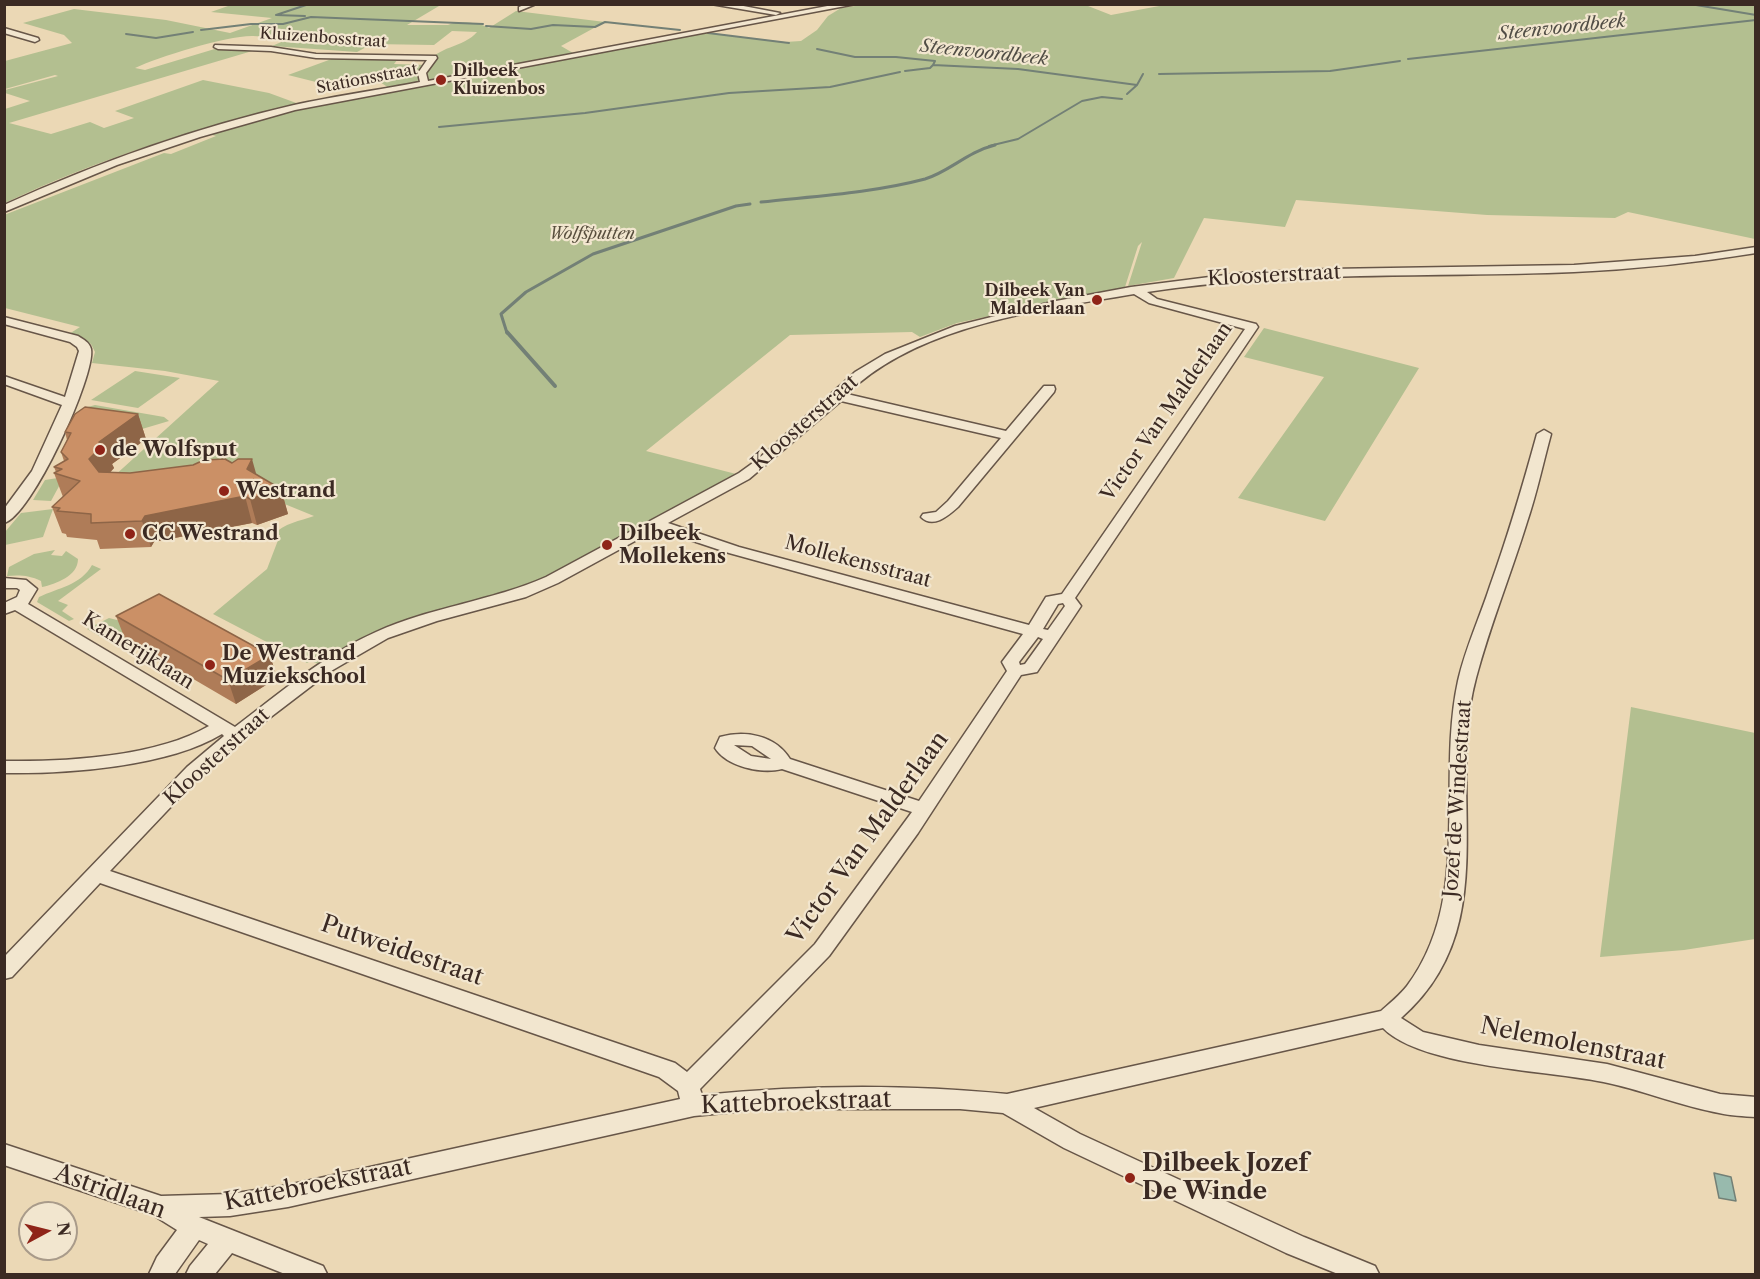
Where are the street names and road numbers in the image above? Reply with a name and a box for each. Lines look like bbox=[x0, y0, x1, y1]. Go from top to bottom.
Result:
street label: Kluizenbosstraat bbox=[259, 24, 387, 52]
street label: Stationsstraat bbox=[315, 60, 419, 98]
street label: Kloosterstraat bbox=[1207, 261, 1341, 291]
street label: Victor Van Malderlaan bbox=[1096, 318, 1238, 506]
street label: Kloosterstraat bbox=[747, 370, 863, 476]
street label: Mollekensstraat bbox=[782, 531, 934, 593]
street label: Kamerijklaan bbox=[78, 607, 198, 695]
street label: Jozef de Windestraat bbox=[1439, 700, 1477, 898]
street label: Kloosterstraat bbox=[159, 703, 275, 811]
street label: Victor Van Malderlaan bbox=[781, 726, 955, 950]
street label: Putweidestraat bbox=[317, 910, 487, 992]
street label: Nelemolenstraat bbox=[1478, 1012, 1668, 1076]
street label: Kattebroekstraat bbox=[700, 1085, 892, 1121]
street label: Kattebroekstraat bbox=[222, 1153, 414, 1217]
street label: Astridlaan bbox=[51, 1159, 169, 1225]

